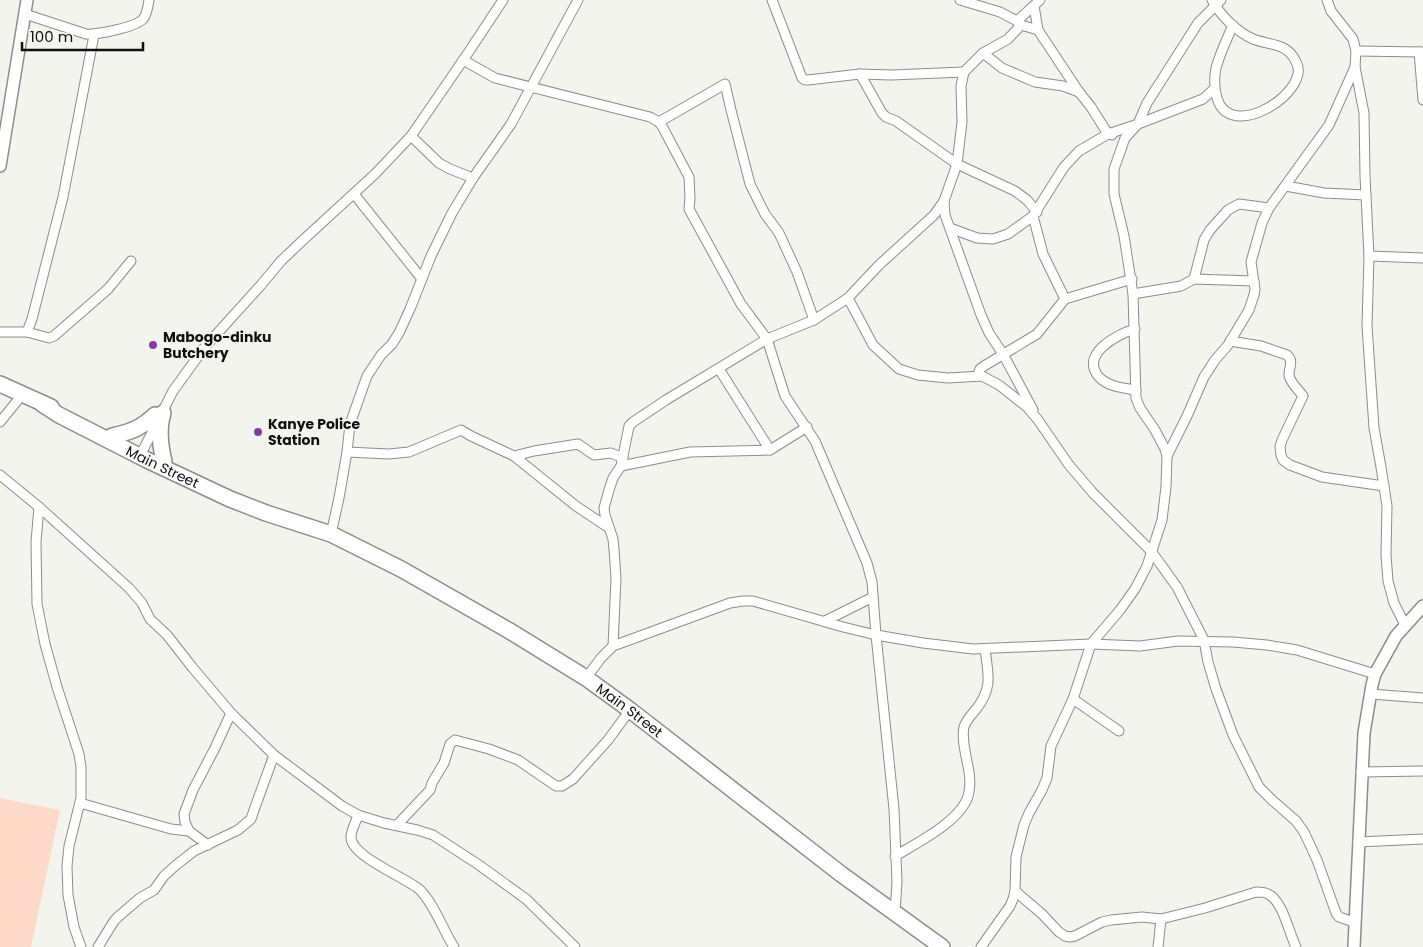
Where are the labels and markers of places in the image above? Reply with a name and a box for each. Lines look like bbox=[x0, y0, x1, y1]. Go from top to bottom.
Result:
place label: Mabogo-dinku Butchery bbox=[163, 327, 272, 363]
marker: Mabogo-dinku Butchery bbox=[147, 339, 159, 351]
place label: Kanye Police Station bbox=[268, 414, 361, 450]
marker: Kanye Police Station bbox=[252, 426, 264, 438]

